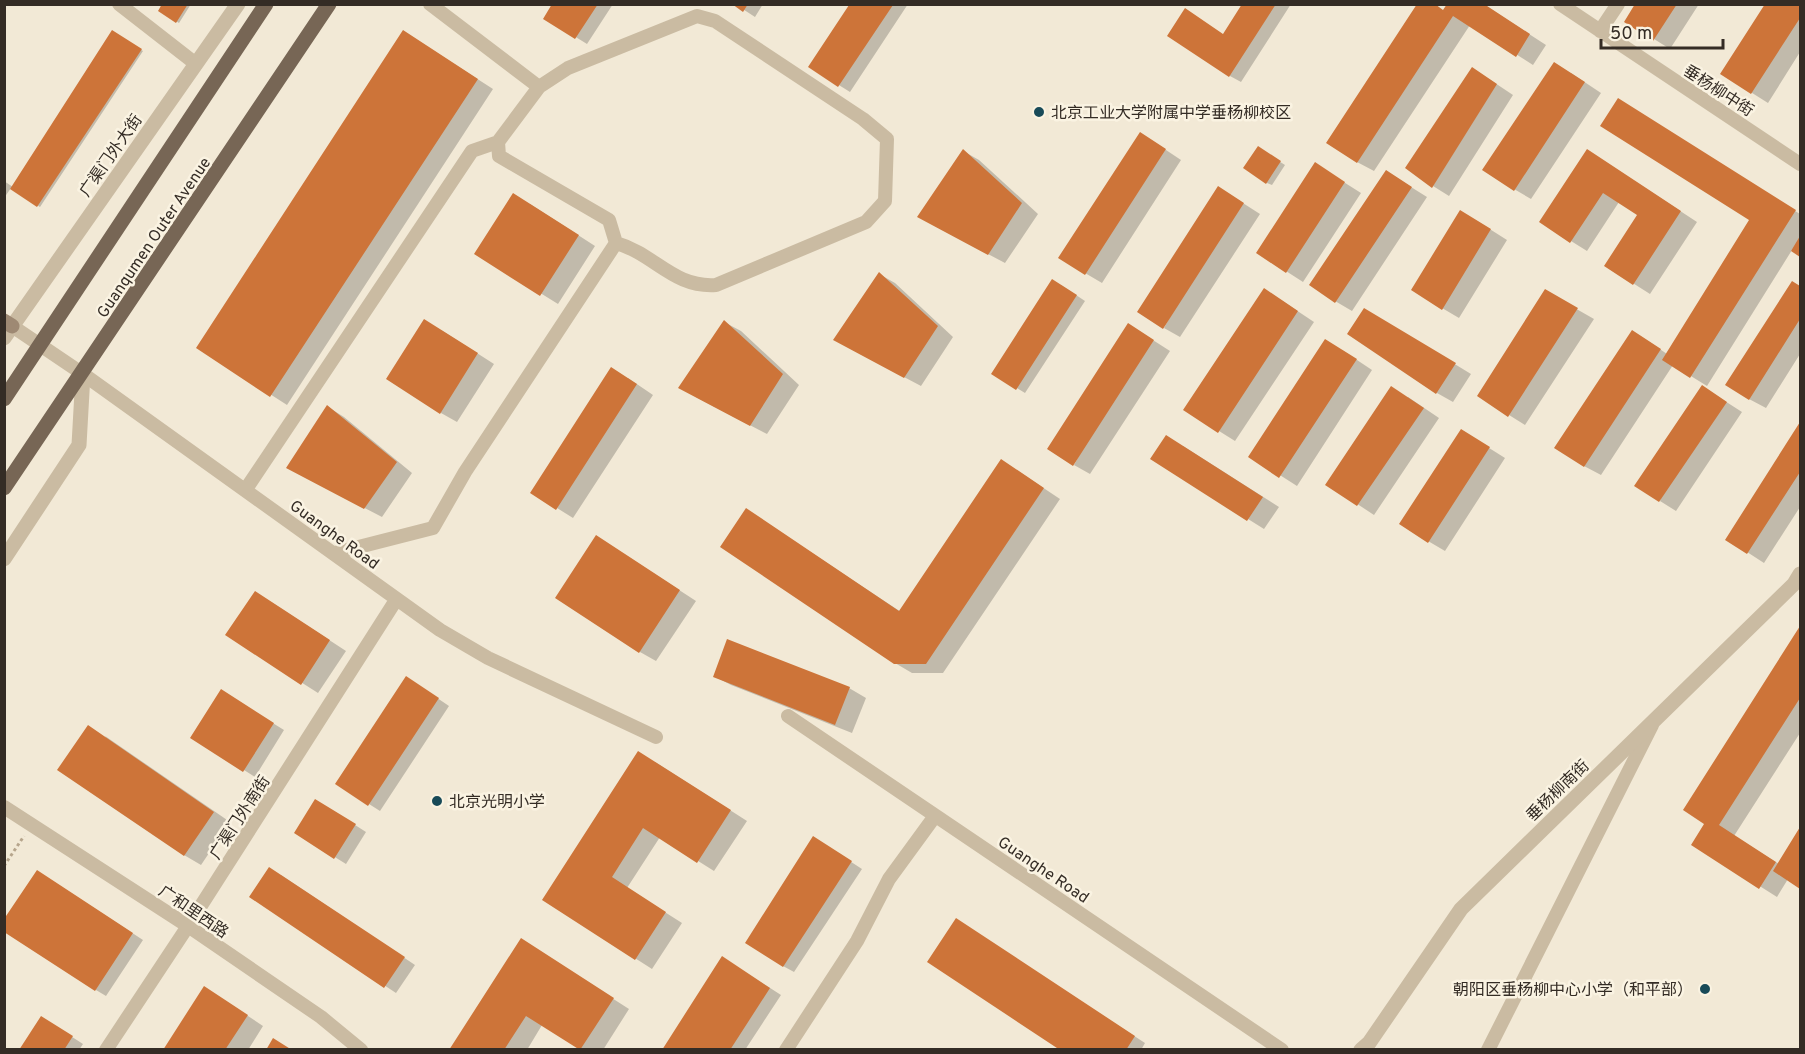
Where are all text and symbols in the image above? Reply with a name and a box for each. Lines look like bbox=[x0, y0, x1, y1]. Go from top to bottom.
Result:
scale bar bbox=[1601, 12, 1722, 50]
text: 50 m bbox=[1610, 23, 1652, 46]
street label: 垂杨柳中街 bbox=[1679, 62, 1757, 122]
place label: 北京工业大学附属中学垂杨柳校区 bbox=[1051, 104, 1291, 124]
marker: 北京工业大学附属中学垂杨柳校区 bbox=[1032, 105, 1046, 119]
street label: 广渠门外大街 bbox=[76, 111, 147, 201]
street label: Guanqumen Outer Avenue bbox=[93, 154, 216, 322]
street label: Guanghe Road bbox=[285, 496, 382, 575]
street label: 垂杨柳南街 bbox=[1523, 756, 1594, 826]
street label: 广渠门外南街 bbox=[206, 772, 275, 864]
place label: 北京光明小学 bbox=[449, 793, 545, 813]
marker: 北京光明小学 bbox=[430, 794, 444, 808]
street label: Guanghe Road bbox=[993, 833, 1092, 908]
street label: 广和里西路 bbox=[154, 882, 232, 943]
place label: 朝阳区垂杨柳中心小学（和平部） bbox=[1453, 981, 1693, 1001]
marker: 朝阳区垂杨柳中心小学（和平部） bbox=[1698, 982, 1712, 996]

